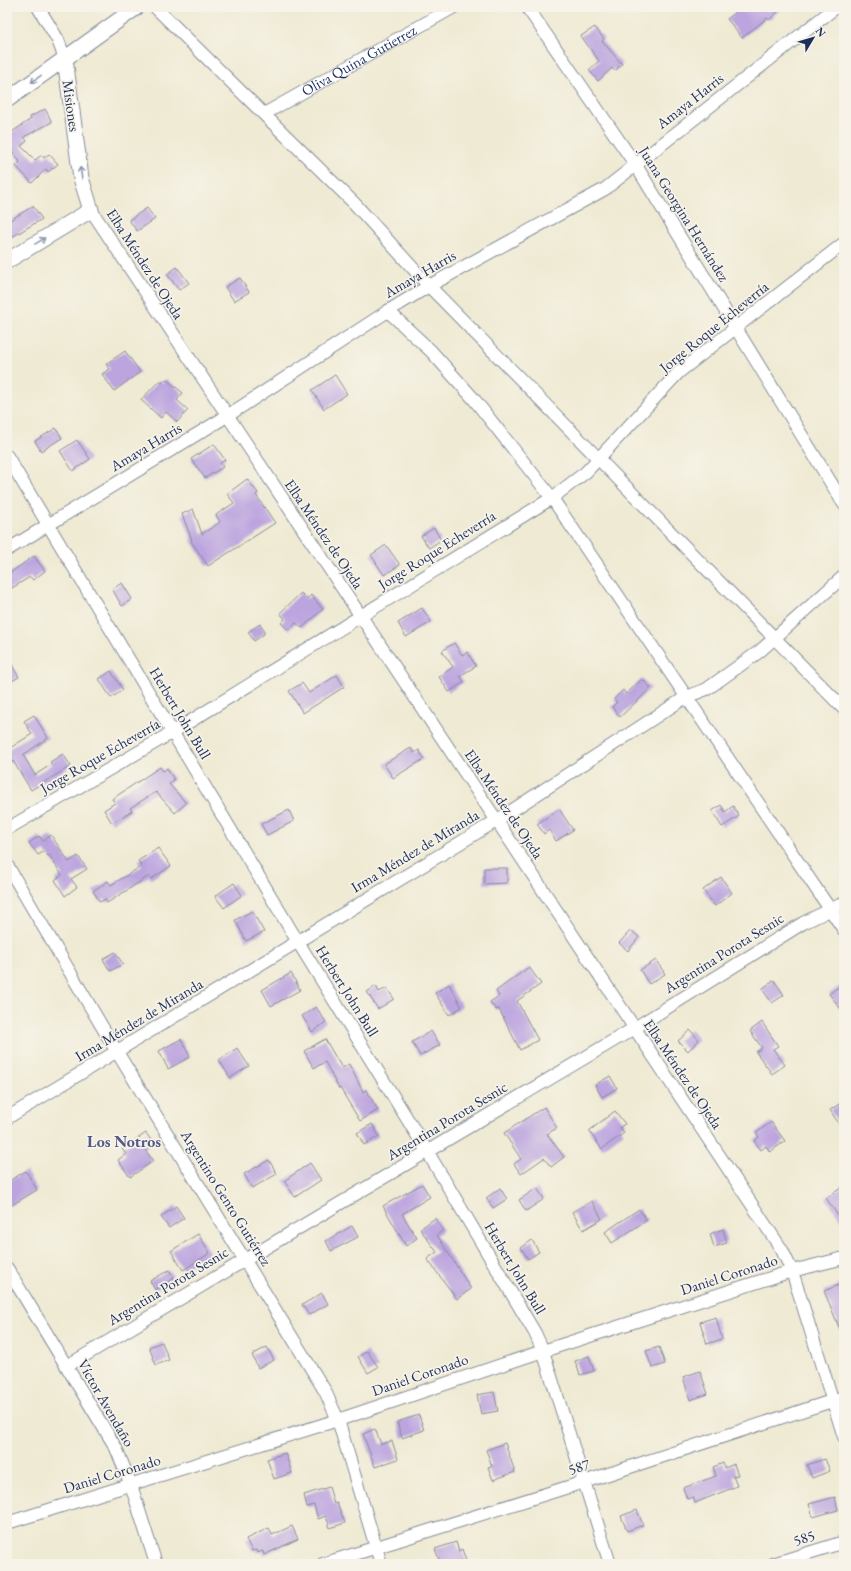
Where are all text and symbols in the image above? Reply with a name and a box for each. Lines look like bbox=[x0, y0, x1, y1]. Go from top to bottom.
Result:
north arrow bbox=[793, 18, 833, 58]
street label: Oliva Quina Gutierrez bbox=[298, 20, 420, 100]
text: N bbox=[813, 24, 829, 40]
street label: Amaya Harris bbox=[652, 68, 727, 133]
one-way arrow bbox=[30, 75, 41, 83]
street label: Misiones bbox=[58, 79, 85, 133]
street label: Juana Georgina Hernández bbox=[634, 141, 734, 285]
one-way arrow bbox=[77, 167, 85, 180]
street label: Elba Méndez de Ojeda bbox=[103, 205, 188, 323]
one-way arrow bbox=[34, 237, 45, 245]
street label: Amaya Harris bbox=[380, 245, 459, 302]
street label: Jorge Roque Echeverría bbox=[654, 277, 772, 378]
street label: Amaya Harris bbox=[106, 418, 185, 476]
street label: Elba Méndez de Ojeda bbox=[281, 475, 368, 592]
street label: Jorge Roque Echeverría bbox=[373, 506, 499, 594]
street label: Herbert John Bull bbox=[145, 663, 216, 763]
street label: Jorge Roque Echeverría bbox=[35, 714, 163, 799]
street label: Elba Méndez de Ojeda bbox=[461, 745, 548, 862]
street label: Irma Méndez de Miranda bbox=[347, 805, 482, 896]
street label: Argentina Porota Sesnic bbox=[660, 908, 787, 998]
street label: Herbert John Bull bbox=[312, 942, 383, 1040]
street label: Irma Méndez de Miranda bbox=[71, 974, 206, 1065]
street label: Elba Méndez de Ojeda bbox=[640, 1015, 727, 1132]
street label: Argentina Porota Sesnic bbox=[382, 1077, 511, 1165]
street label: Argentino Gento Gutiérrez bbox=[176, 1125, 276, 1270]
district label: Los Notros bbox=[87, 1131, 161, 1152]
street label: Herbert John Bull bbox=[480, 1218, 551, 1318]
street label: Argentina Porota Sesnic bbox=[103, 1242, 232, 1330]
street label: Daniel Coronado bbox=[678, 1250, 780, 1299]
street label: Daniel Coronado bbox=[369, 1349, 471, 1400]
street label: Víctor Avendaño bbox=[74, 1356, 139, 1450]
street label: Daniel Coronado bbox=[61, 1450, 163, 1497]
street label: 587 bbox=[566, 1454, 593, 1479]
street label: 585 bbox=[791, 1525, 817, 1550]

